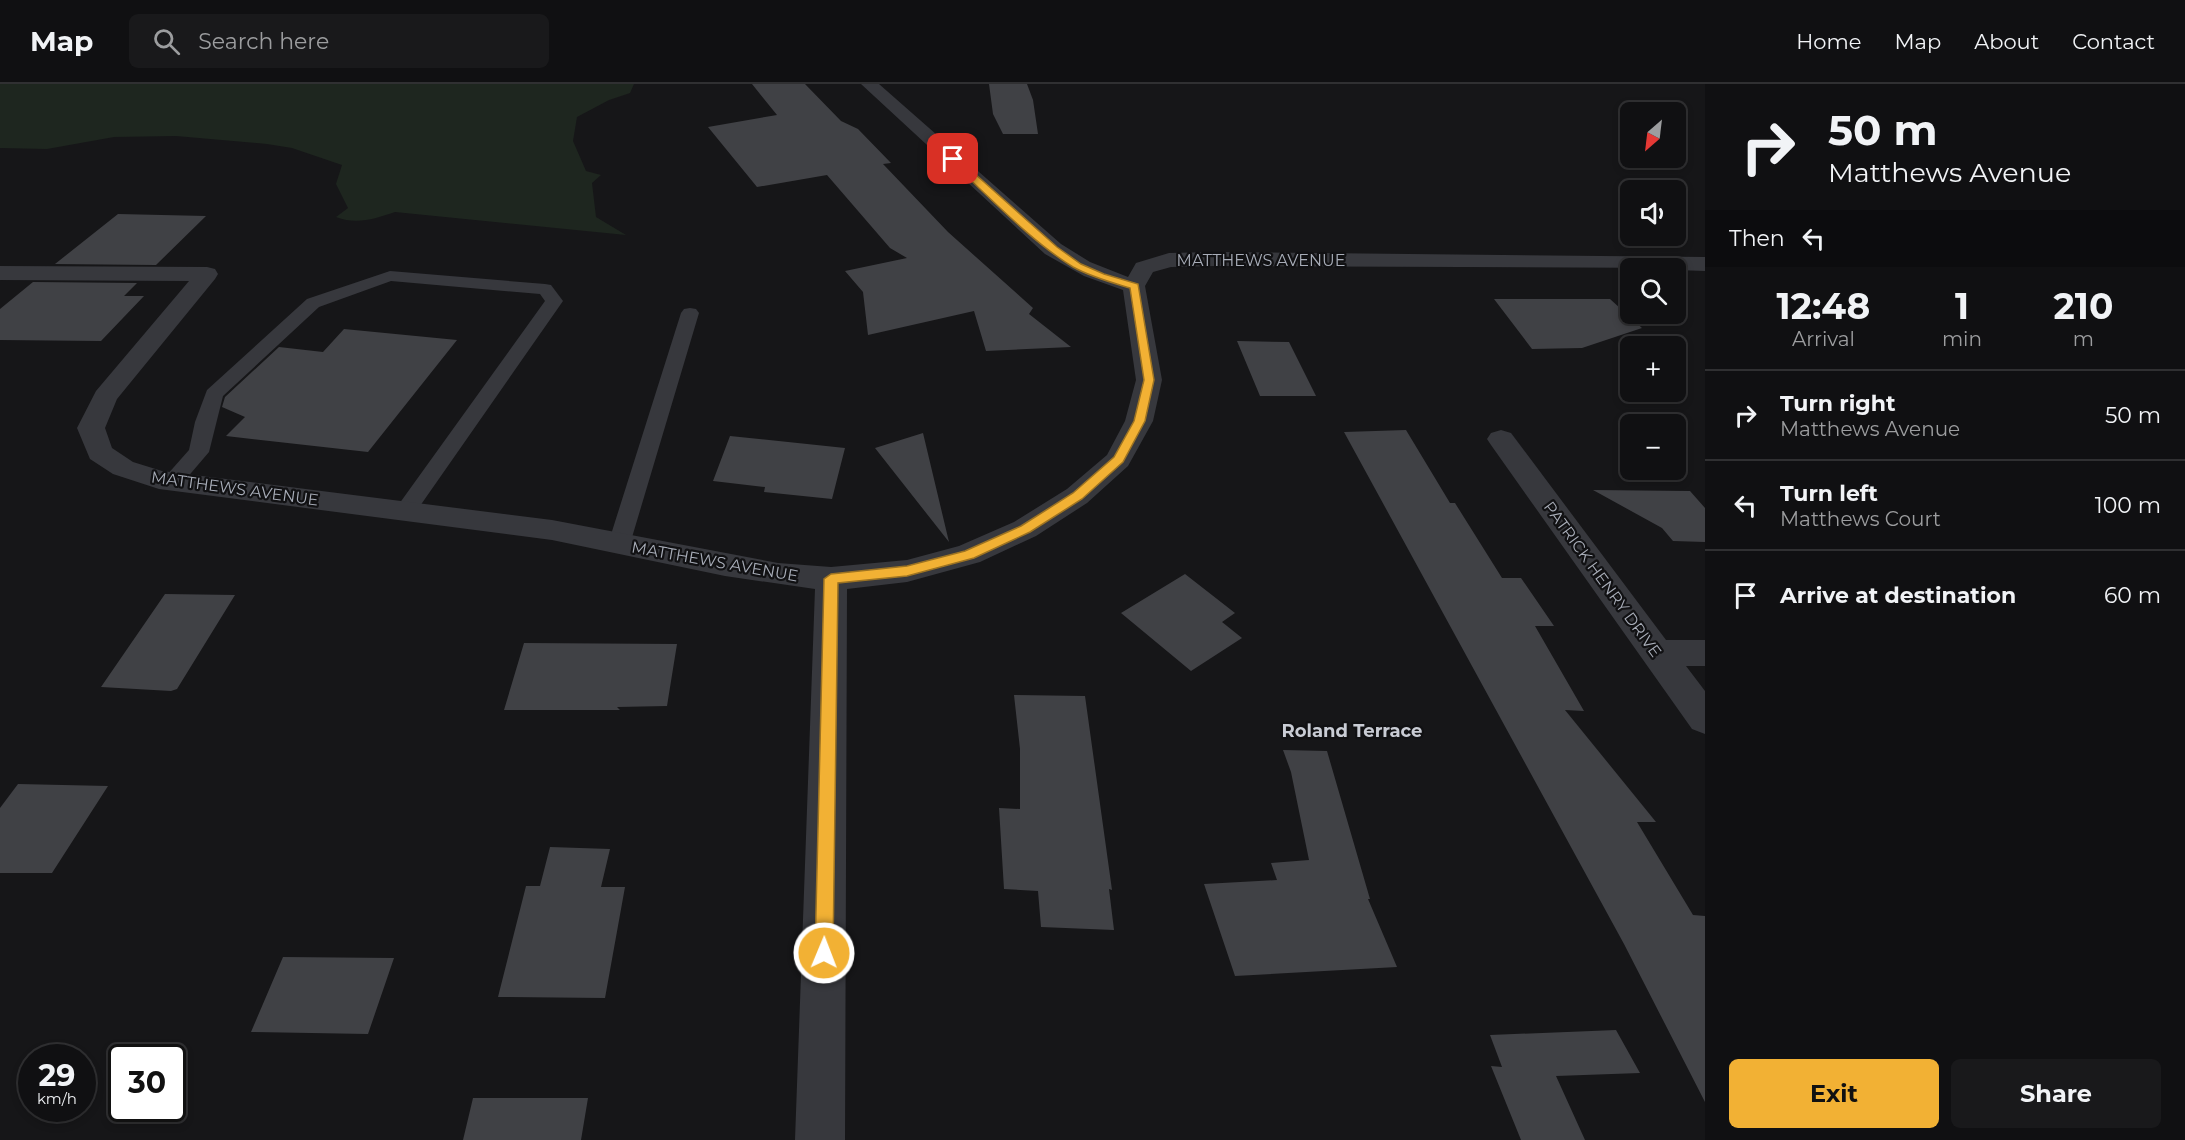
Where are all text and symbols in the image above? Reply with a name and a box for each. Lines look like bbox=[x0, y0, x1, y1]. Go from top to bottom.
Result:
search box bbox=[129, 14, 549, 68]
text: Map bbox=[30, 24, 93, 58]
icon: search bbox=[150, 25, 183, 58]
text: Search here bbox=[198, 28, 329, 55]
text: Home bbox=[1796, 29, 1861, 54]
text: Map bbox=[1894, 29, 1941, 54]
text: About bbox=[1974, 29, 2039, 54]
text: Contact bbox=[2072, 29, 2155, 54]
north arrow bbox=[1620, 102, 1686, 168]
map controls bbox=[1620, 102, 1686, 480]
text: 50 m bbox=[1828, 104, 1937, 156]
icon: right bbox=[1729, 108, 1807, 186]
pin bbox=[927, 133, 978, 184]
icon: arrive bbox=[936, 142, 969, 175]
text: Matthews Avenue bbox=[1828, 156, 2071, 189]
button: sound bbox=[1620, 180, 1686, 246]
icon: left bbox=[1797, 222, 1830, 255]
text: Then bbox=[1729, 225, 1785, 252]
street label: MATTHEWS AVENUE bbox=[1177, 251, 1345, 270]
button: search bbox=[1620, 258, 1686, 324]
text: 12:48 bbox=[1777, 284, 1870, 328]
text: 1 bbox=[1955, 284, 1969, 328]
text: 210 bbox=[2054, 284, 2113, 328]
text: Arrival bbox=[1792, 327, 1855, 351]
text: min bbox=[1942, 327, 1982, 351]
text: m bbox=[2073, 327, 2094, 351]
button: + bbox=[1620, 336, 1686, 402]
text: Turn right bbox=[1780, 390, 1895, 417]
icon: right bbox=[1729, 399, 1762, 432]
text: 50 m bbox=[2105, 402, 2161, 429]
button: − bbox=[1620, 414, 1686, 480]
text: Matthews Avenue bbox=[1780, 417, 1960, 441]
street label: MATTHEWS AVENUE bbox=[150, 467, 320, 510]
text: Turn left bbox=[1780, 480, 1878, 507]
icon: left bbox=[1729, 489, 1762, 522]
text: 100 m bbox=[2095, 492, 2161, 519]
street label: PATRICK HENRY DRIVE bbox=[1540, 498, 1665, 661]
text: Matthews Court bbox=[1780, 507, 1941, 531]
street label: MATTHEWS AVENUE bbox=[630, 537, 800, 586]
icon: arrive bbox=[1729, 579, 1762, 612]
text: Arrive at destination bbox=[1780, 582, 2016, 609]
text: 60 m bbox=[2104, 582, 2161, 609]
district label: Roland Terrace bbox=[1282, 720, 1422, 742]
position arrow bbox=[792, 921, 856, 985]
speed limit sign: 30 bbox=[108, 1044, 186, 1122]
text: 29 bbox=[39, 1057, 75, 1094]
button: Exit bbox=[1729, 1059, 1939, 1128]
button: Share bbox=[1951, 1059, 2161, 1128]
text: km/h bbox=[37, 1089, 77, 1108]

